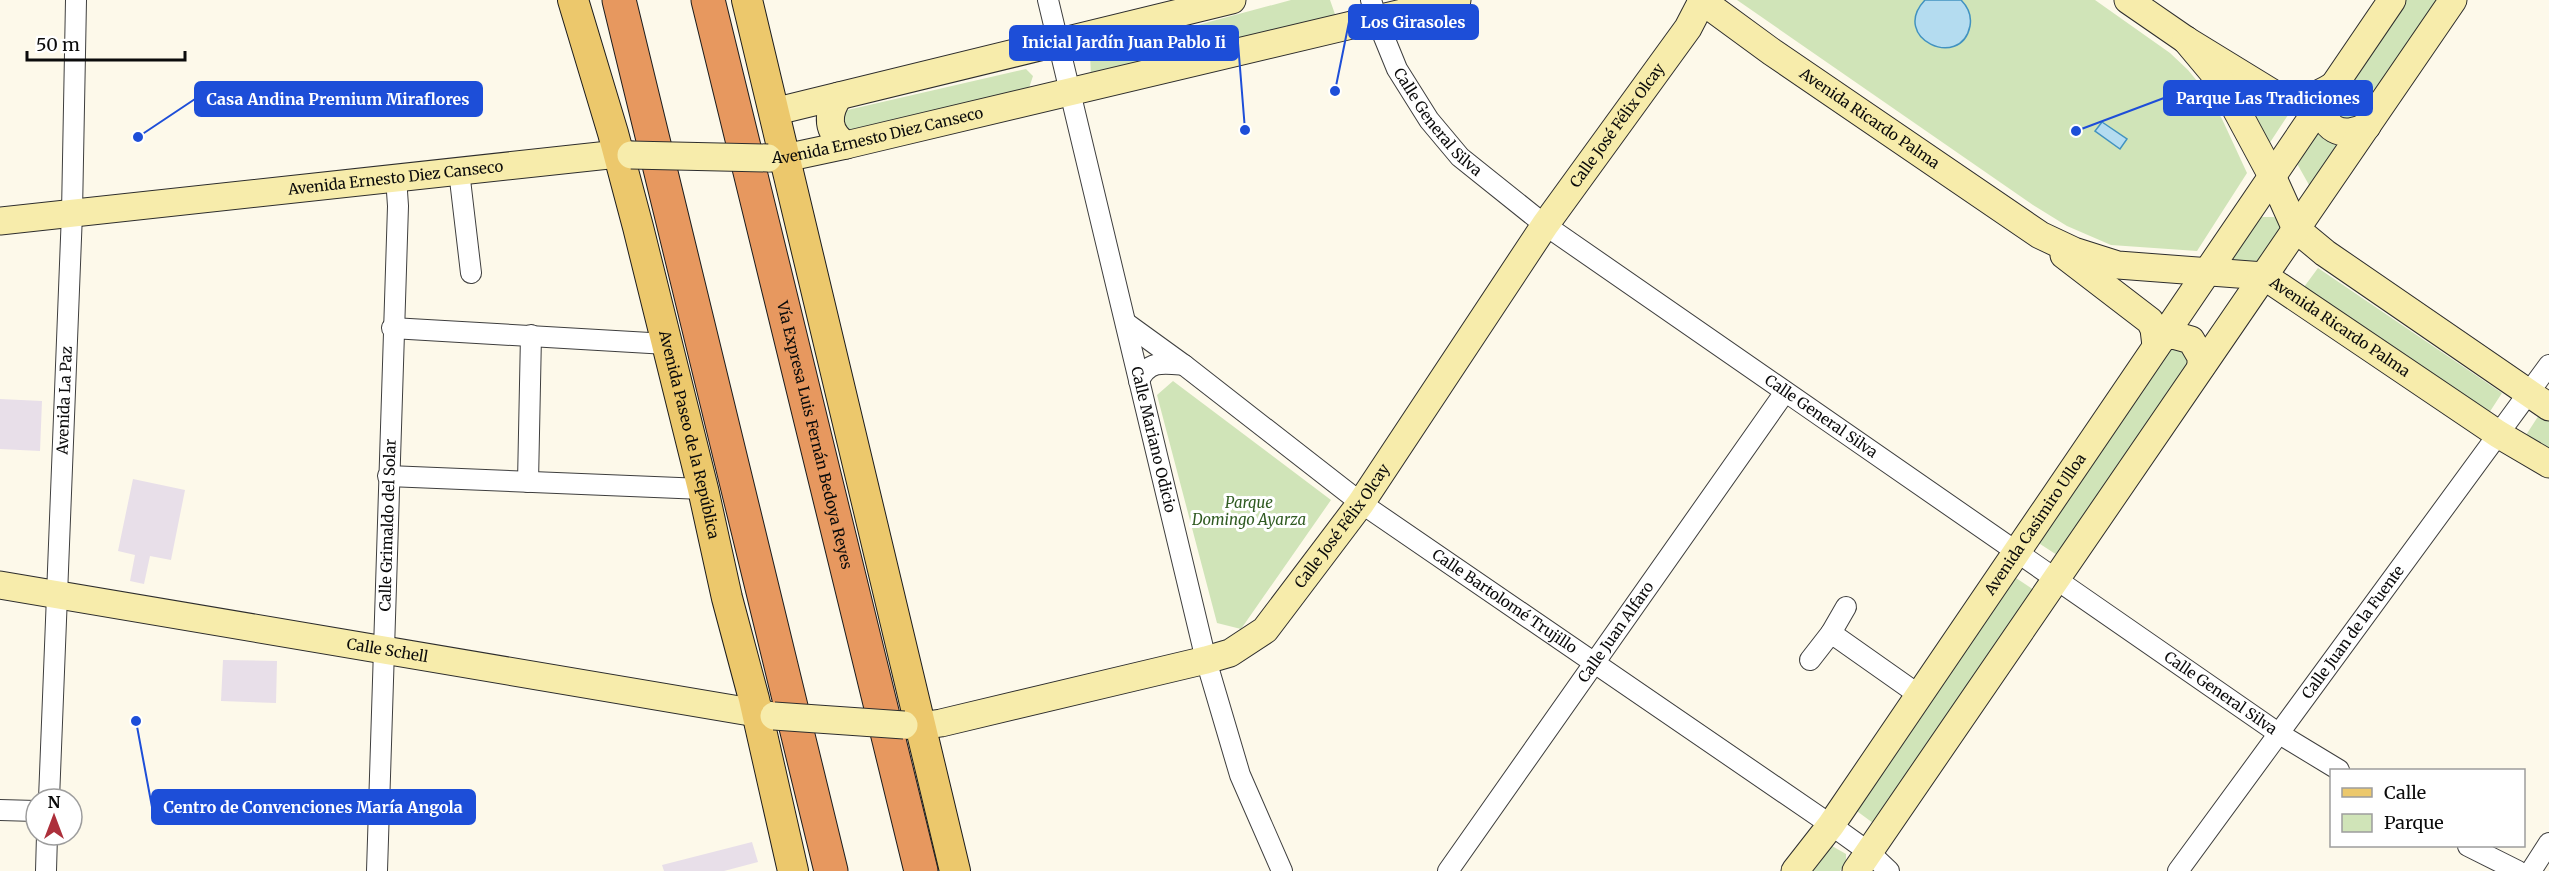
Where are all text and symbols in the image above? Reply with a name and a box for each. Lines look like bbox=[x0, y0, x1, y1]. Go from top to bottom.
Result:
callout: Los Girasoles bbox=[1349, 5, 1478, 39]
text: Los Girasoles bbox=[1360, 12, 1466, 32]
scale bar bbox=[27, 24, 184, 62]
callout: Inicial Jardín Juan Pablo Ii bbox=[1010, 26, 1238, 60]
text: Inicial Jardín Juan Pablo Ii bbox=[1022, 32, 1227, 52]
text: 50 m bbox=[36, 33, 80, 56]
street label: Calle José Félix Olcay bbox=[1565, 59, 1668, 191]
street label: Avenida Ricardo Palma bbox=[1795, 63, 1943, 173]
street label: Calle General Silva bbox=[1390, 64, 1486, 180]
callout: Parque Las Tradiciones bbox=[2164, 81, 2372, 115]
callout: Casa Andina Premium Miraflores bbox=[195, 82, 482, 116]
text: Parque Las Tradiciones bbox=[2176, 88, 2360, 108]
text: Casa Andina Premium Miraflores bbox=[206, 89, 470, 109]
street label: Avenida Ernesto Diez Canseco bbox=[771, 103, 985, 168]
street label: Avenida Ernesto Diez Canseco bbox=[286, 156, 504, 199]
street label: Avenida Ricardo Palma bbox=[2265, 272, 2414, 381]
street label: Vía Expresa Luis Fernán Bedoya Reyes bbox=[773, 298, 857, 571]
street label: Avenida Paseo de la República bbox=[655, 327, 724, 541]
street label: Avenida La Paz bbox=[52, 346, 76, 456]
street label: Calle Mariano Odicio bbox=[1127, 364, 1180, 515]
street label: Calle General Silva bbox=[1761, 370, 1881, 462]
street label: Calle Grimaldo del Solar bbox=[375, 438, 400, 612]
street label: Avenida Casimiro Ulloa bbox=[1980, 450, 2090, 599]
street label: Calle José Félix Olcay bbox=[1290, 460, 1393, 592]
park label: Parque Domingo Ayarza bbox=[1191, 493, 1306, 529]
street label: Calle Bartolomé Trujillo bbox=[1429, 545, 1581, 657]
street label: Calle Juan de la Fuente bbox=[2297, 561, 2408, 702]
street label: Calle Juan Alfaro bbox=[1574, 578, 1658, 686]
street label: Calle Schell bbox=[345, 634, 430, 666]
street label: Calle General Silva bbox=[2161, 647, 2281, 738]
legend bbox=[2330, 769, 2525, 847]
text: Calle bbox=[2384, 781, 2426, 804]
north arrow bbox=[24, 787, 84, 847]
callout: Centro de Convenciones María Angola bbox=[152, 790, 475, 824]
text: N bbox=[48, 792, 61, 812]
text: Centro de Convenciones María Angola bbox=[163, 797, 463, 817]
text: Parque bbox=[2384, 811, 2444, 834]

